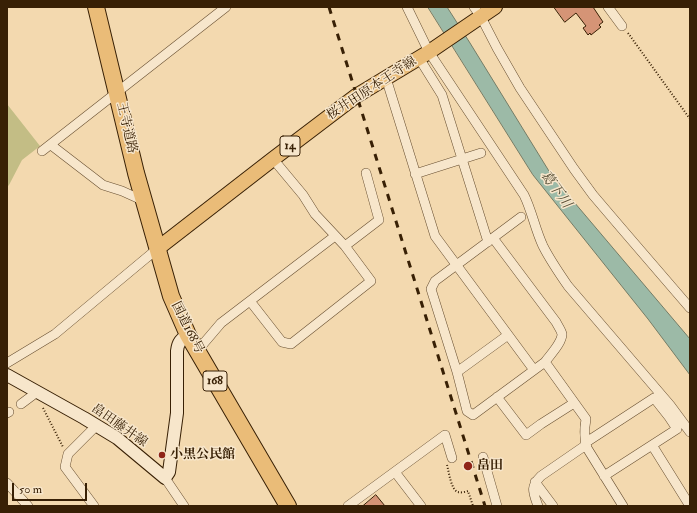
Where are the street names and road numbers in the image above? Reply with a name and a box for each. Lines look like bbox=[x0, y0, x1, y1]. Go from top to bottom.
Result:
street label: 桜井田原本王寺線 bbox=[324, 54, 420, 124]
street label: 王寺道路 bbox=[113, 101, 139, 155]
road number: 14 bbox=[280, 136, 300, 156]
street label: 国道168号 bbox=[167, 299, 207, 357]
road number: 168 bbox=[203, 371, 227, 391]
street label: 畠田藤井線 bbox=[88, 401, 150, 451]

